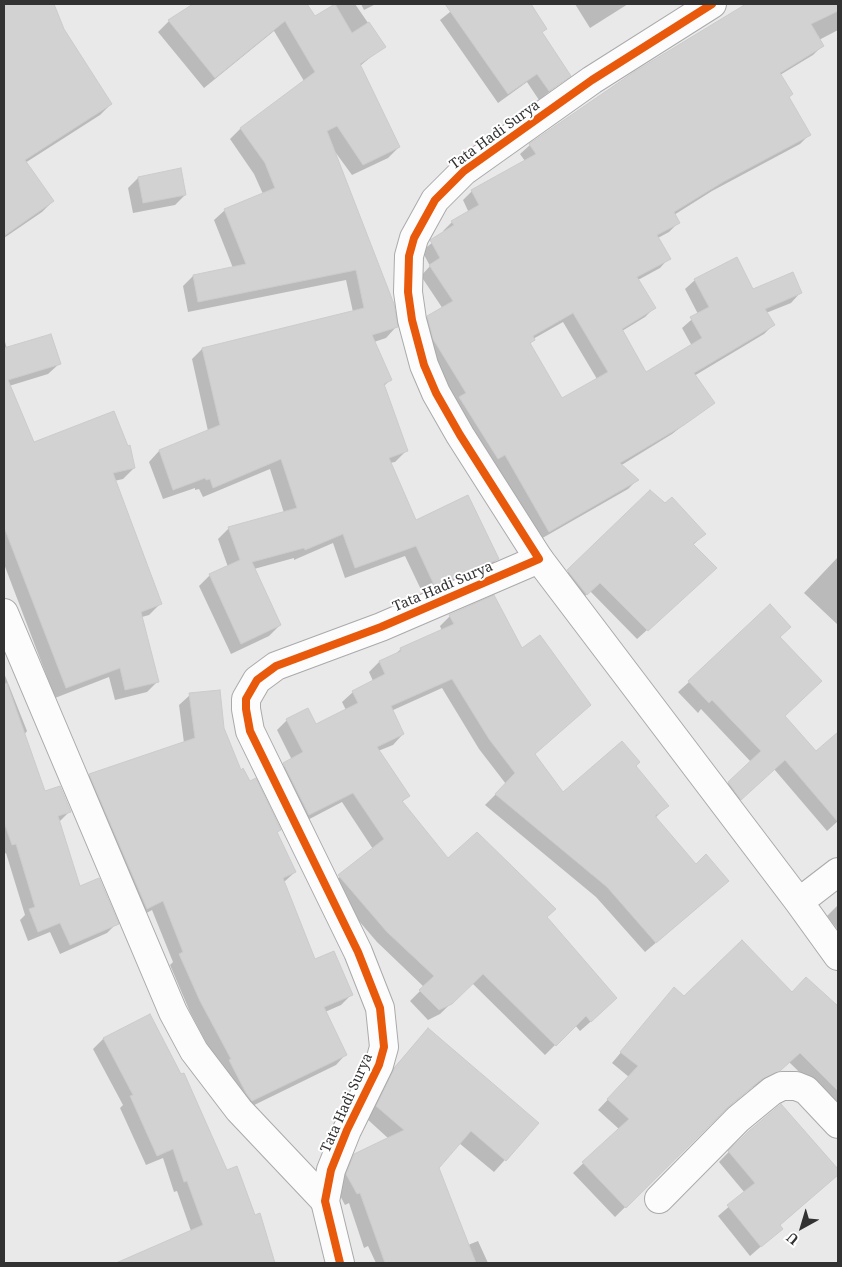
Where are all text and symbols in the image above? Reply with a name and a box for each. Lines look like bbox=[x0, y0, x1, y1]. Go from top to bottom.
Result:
street label: Tata Hadi Surya bbox=[447, 97, 543, 173]
street label: Tata Hadi Surya bbox=[390, 558, 496, 616]
street label: Tata Hadi Surya bbox=[318, 1051, 376, 1155]
north arrow bbox=[777, 1202, 827, 1252]
text: U bbox=[782, 1228, 802, 1250]

